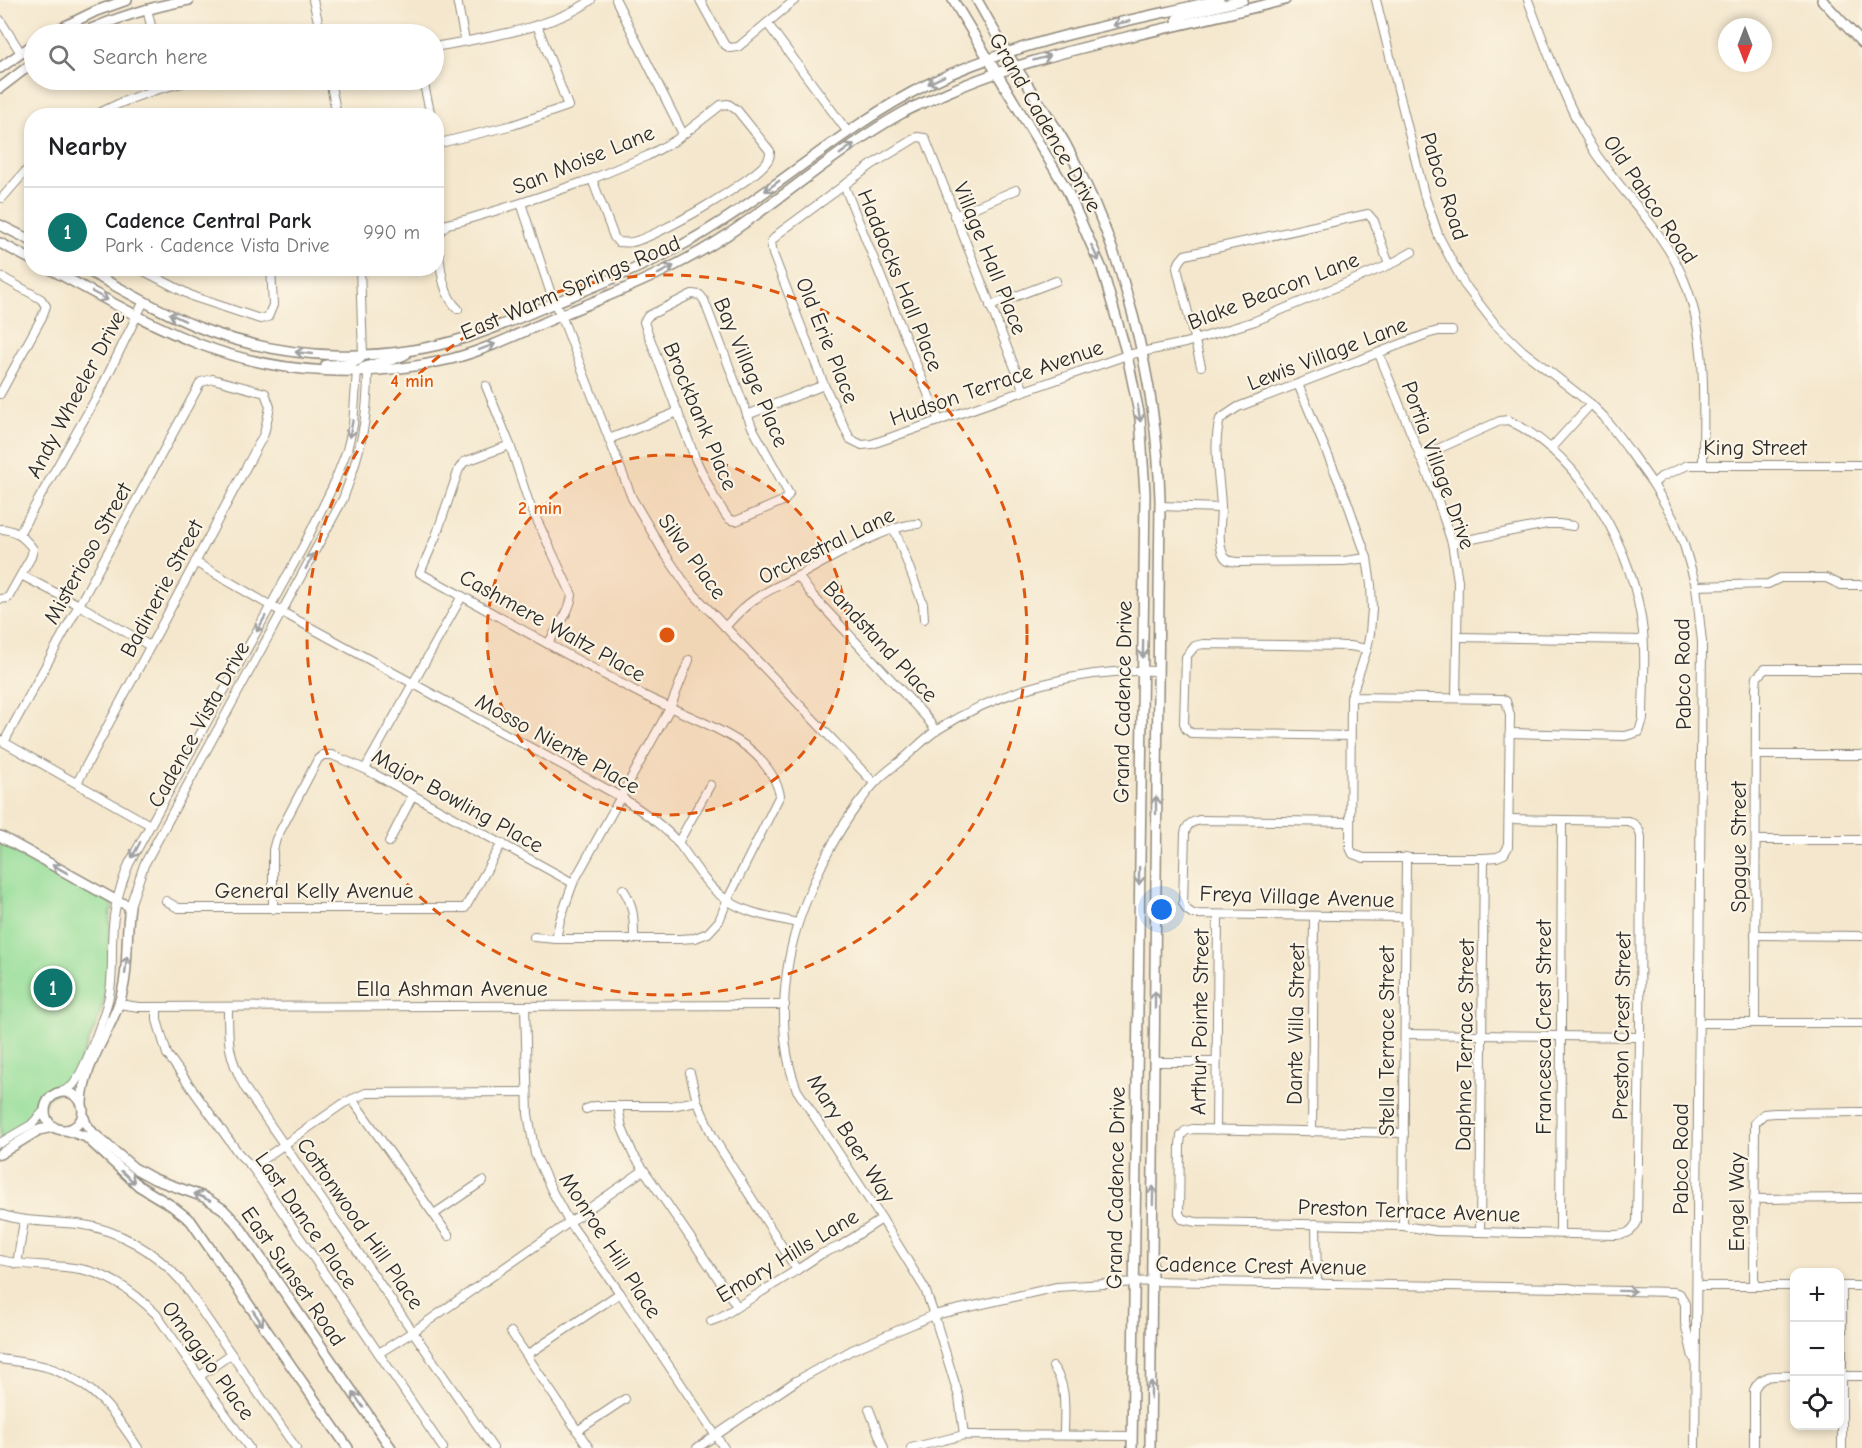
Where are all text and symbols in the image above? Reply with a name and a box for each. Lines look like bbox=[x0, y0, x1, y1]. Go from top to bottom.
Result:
one-way arrow bbox=[1112, 17, 1131, 29]
north arrow bbox=[1718, 18, 1772, 72]
search box bbox=[24, 24, 444, 90]
street label: Grand Cadence Drive bbox=[983, 28, 1107, 217]
icon: search bbox=[45, 41, 78, 74]
text: Search here bbox=[93, 44, 208, 70]
one-way arrow bbox=[1032, 52, 1051, 64]
one-way arrow bbox=[927, 75, 945, 87]
street label: San Moise Lane bbox=[509, 120, 658, 200]
street label: Pabco Road bbox=[1414, 129, 1474, 243]
street label: Old Pabco Road bbox=[1598, 130, 1703, 269]
text: Nearby bbox=[48, 132, 127, 162]
one-way arrow bbox=[838, 143, 854, 155]
street label: Village Hall Place bbox=[948, 178, 1033, 338]
one-way arrow bbox=[765, 180, 781, 192]
street label: Haddocks Hall Place bbox=[852, 185, 949, 375]
text: Cadence Central Park bbox=[105, 208, 311, 234]
text: 1 bbox=[64, 221, 71, 244]
text: 990 m bbox=[363, 221, 420, 244]
street label: East Warm Springs Road bbox=[457, 230, 684, 346]
text: Park · Cadence Vista Drive bbox=[105, 234, 330, 257]
one-way arrow bbox=[1090, 243, 1101, 261]
street label: Blake Beacon Lane bbox=[1184, 246, 1363, 336]
one-way arrow bbox=[657, 264, 675, 275]
street label: Old Erie Place bbox=[790, 274, 864, 407]
one-way arrow bbox=[91, 290, 108, 302]
street label: Bay Village Place bbox=[708, 294, 794, 451]
street label: Andy Wheeler Drive bbox=[21, 306, 131, 483]
one-way arrow bbox=[168, 311, 186, 322]
street label: Lewis Village Lane bbox=[1244, 311, 1411, 396]
street label: Hudson Terrace Avenue bbox=[886, 334, 1107, 432]
street label: Brockbank Place bbox=[657, 338, 743, 494]
one-way arrow bbox=[478, 341, 496, 352]
one-way arrow bbox=[295, 347, 315, 358]
text: 4 min bbox=[390, 371, 434, 392]
street label: Portia Village Drive bbox=[1396, 378, 1481, 553]
one-way arrow bbox=[1133, 402, 1144, 422]
one-way arrow bbox=[345, 419, 356, 438]
street label: King Street bbox=[1703, 435, 1807, 461]
street label: Misterioso Street bbox=[38, 478, 138, 629]
text: 2 min bbox=[518, 498, 562, 519]
street label: Orchestral Lane bbox=[754, 502, 899, 590]
street label: Silva Place bbox=[652, 509, 732, 604]
street label: Badinerie Street bbox=[115, 515, 209, 662]
one-way arrow bbox=[305, 552, 316, 570]
street label: Cashmere Waltz Place bbox=[455, 564, 650, 688]
street label: Bandstand Place bbox=[817, 576, 943, 708]
street label: Grand Cadence Drive bbox=[1108, 600, 1138, 804]
one-way arrow bbox=[255, 615, 267, 632]
street label: Pabco Road bbox=[1669, 618, 1697, 730]
centre of rings bbox=[657, 625, 677, 645]
street label: Cadence Vista Drive bbox=[142, 637, 255, 812]
one-way arrow bbox=[1137, 639, 1149, 659]
street label: Mosso Niente Place bbox=[471, 688, 644, 800]
street label: Major Bowling Place bbox=[367, 743, 548, 859]
street label: Spague Street bbox=[1726, 781, 1752, 913]
one-way arrow bbox=[1150, 795, 1162, 815]
one-way arrow bbox=[130, 841, 142, 858]
one-way arrow bbox=[52, 863, 69, 875]
one-way arrow bbox=[1133, 866, 1145, 886]
street label: General Kelly Avenue bbox=[215, 878, 413, 904]
street label: Freya Village Avenue bbox=[1199, 881, 1395, 913]
your location bbox=[1147, 895, 1176, 924]
street label: Francesca Crest Street bbox=[1531, 919, 1557, 1135]
street label: Arthur Pointe Street bbox=[1185, 928, 1215, 1115]
street label: Preston Crest Street bbox=[1607, 931, 1637, 1120]
street label: Daphne Terrace Street bbox=[1450, 938, 1480, 1151]
street label: Dante Villa Street bbox=[1282, 942, 1310, 1105]
street label: Stella Terrace Street bbox=[1374, 945, 1400, 1136]
one-way arrow bbox=[121, 956, 132, 975]
pin: 1 bbox=[34, 966, 72, 1010]
street label: Ella Ashman Avenue bbox=[356, 976, 548, 1002]
one-way arrow bbox=[1149, 990, 1161, 1010]
street label: Mary Baer Way bbox=[801, 1069, 901, 1208]
street label: Grand Cadence Drive bbox=[1101, 1086, 1131, 1290]
street label: Pabco Road bbox=[1668, 1103, 1694, 1215]
street label: Cottonwood Hill Place bbox=[291, 1133, 429, 1314]
street label: Last Dance Place bbox=[249, 1147, 363, 1294]
street label: Engel Way bbox=[1724, 1152, 1750, 1252]
street label: Monroe Hill Place bbox=[553, 1168, 667, 1323]
one-way arrow bbox=[120, 1169, 135, 1183]
one-way arrow bbox=[1147, 1185, 1159, 1205]
one-way arrow bbox=[193, 1191, 211, 1203]
street label: Preston Terrace Avenue bbox=[1297, 1194, 1521, 1228]
street label: East Sunset Road bbox=[235, 1202, 351, 1351]
street label: Emory Hills Lane bbox=[712, 1203, 863, 1309]
street label: Cadence Crest Avenue bbox=[1155, 1251, 1367, 1281]
map controls bbox=[1790, 1268, 1844, 1430]
button: + bbox=[1790, 1268, 1844, 1322]
one-way arrow bbox=[1616, 1285, 1636, 1297]
street label: Omaggio Place bbox=[156, 1296, 260, 1425]
one-way arrow bbox=[252, 1309, 264, 1325]
button: − bbox=[1790, 1322, 1844, 1376]
button: locate bbox=[1790, 1376, 1844, 1430]
one-way arrow bbox=[1145, 1380, 1157, 1400]
one-way arrow bbox=[352, 1392, 364, 1409]

